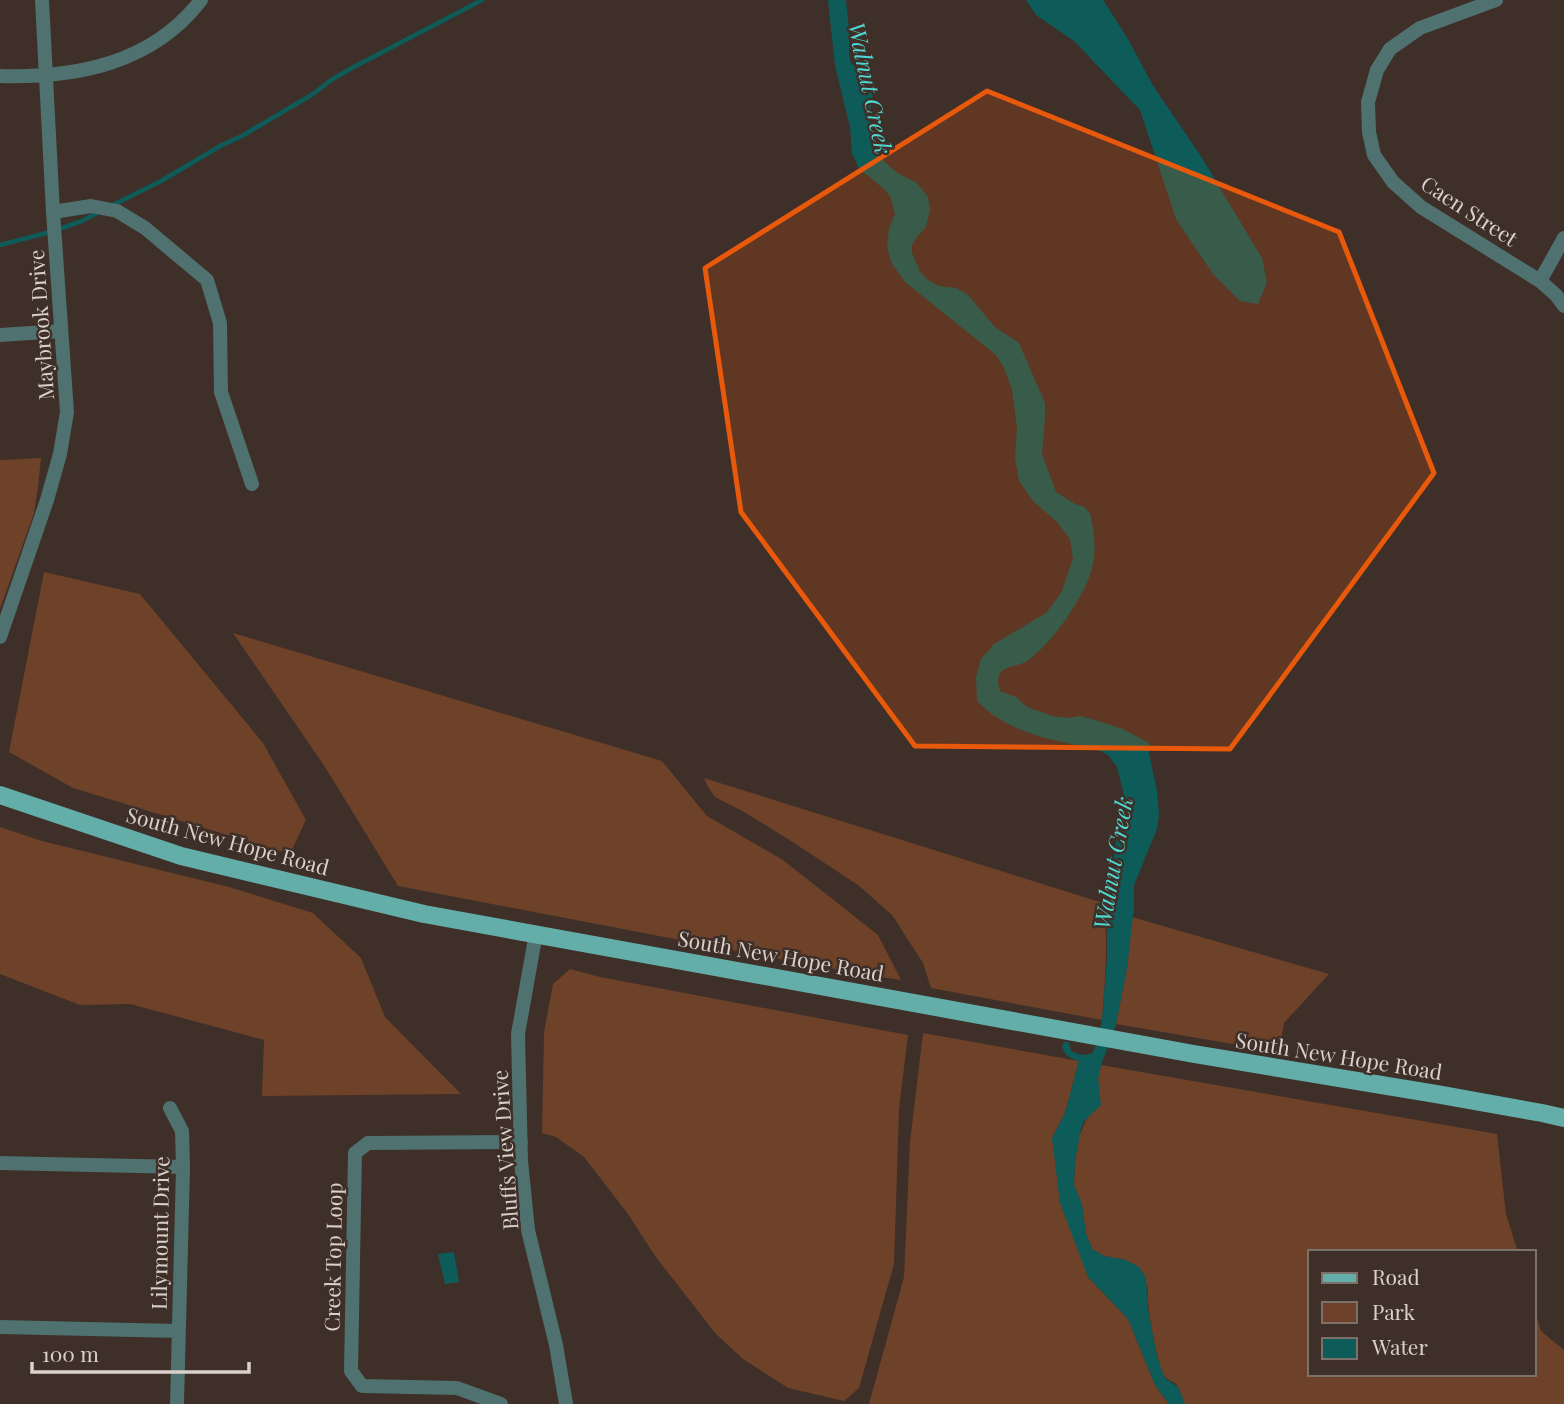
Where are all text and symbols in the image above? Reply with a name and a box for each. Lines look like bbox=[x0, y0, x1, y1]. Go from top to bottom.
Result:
water label: Walnut Creek bbox=[842, 19, 900, 157]
street label: Caen Street bbox=[1416, 168, 1524, 252]
street label: Maybrook Drive bbox=[21, 249, 59, 401]
water label: Walnut Creek bbox=[1085, 794, 1139, 932]
street label: South New Hope Road bbox=[124, 799, 332, 881]
street label: South New Hope Road bbox=[676, 923, 886, 987]
street label: South New Hope Road bbox=[1234, 1025, 1444, 1085]
street label: Bluffs View Drive bbox=[484, 1069, 524, 1231]
street label: Lilymount Drive bbox=[144, 1156, 174, 1310]
street label: Creek Top Loop bbox=[317, 1182, 347, 1332]
legend bbox=[1308, 1250, 1536, 1376]
text: Road bbox=[1372, 1262, 1420, 1290]
text: Park bbox=[1372, 1297, 1416, 1325]
scale bar bbox=[32, 1330, 248, 1374]
text: Water bbox=[1371, 1332, 1428, 1360]
text: 100 m bbox=[42, 1339, 99, 1367]

